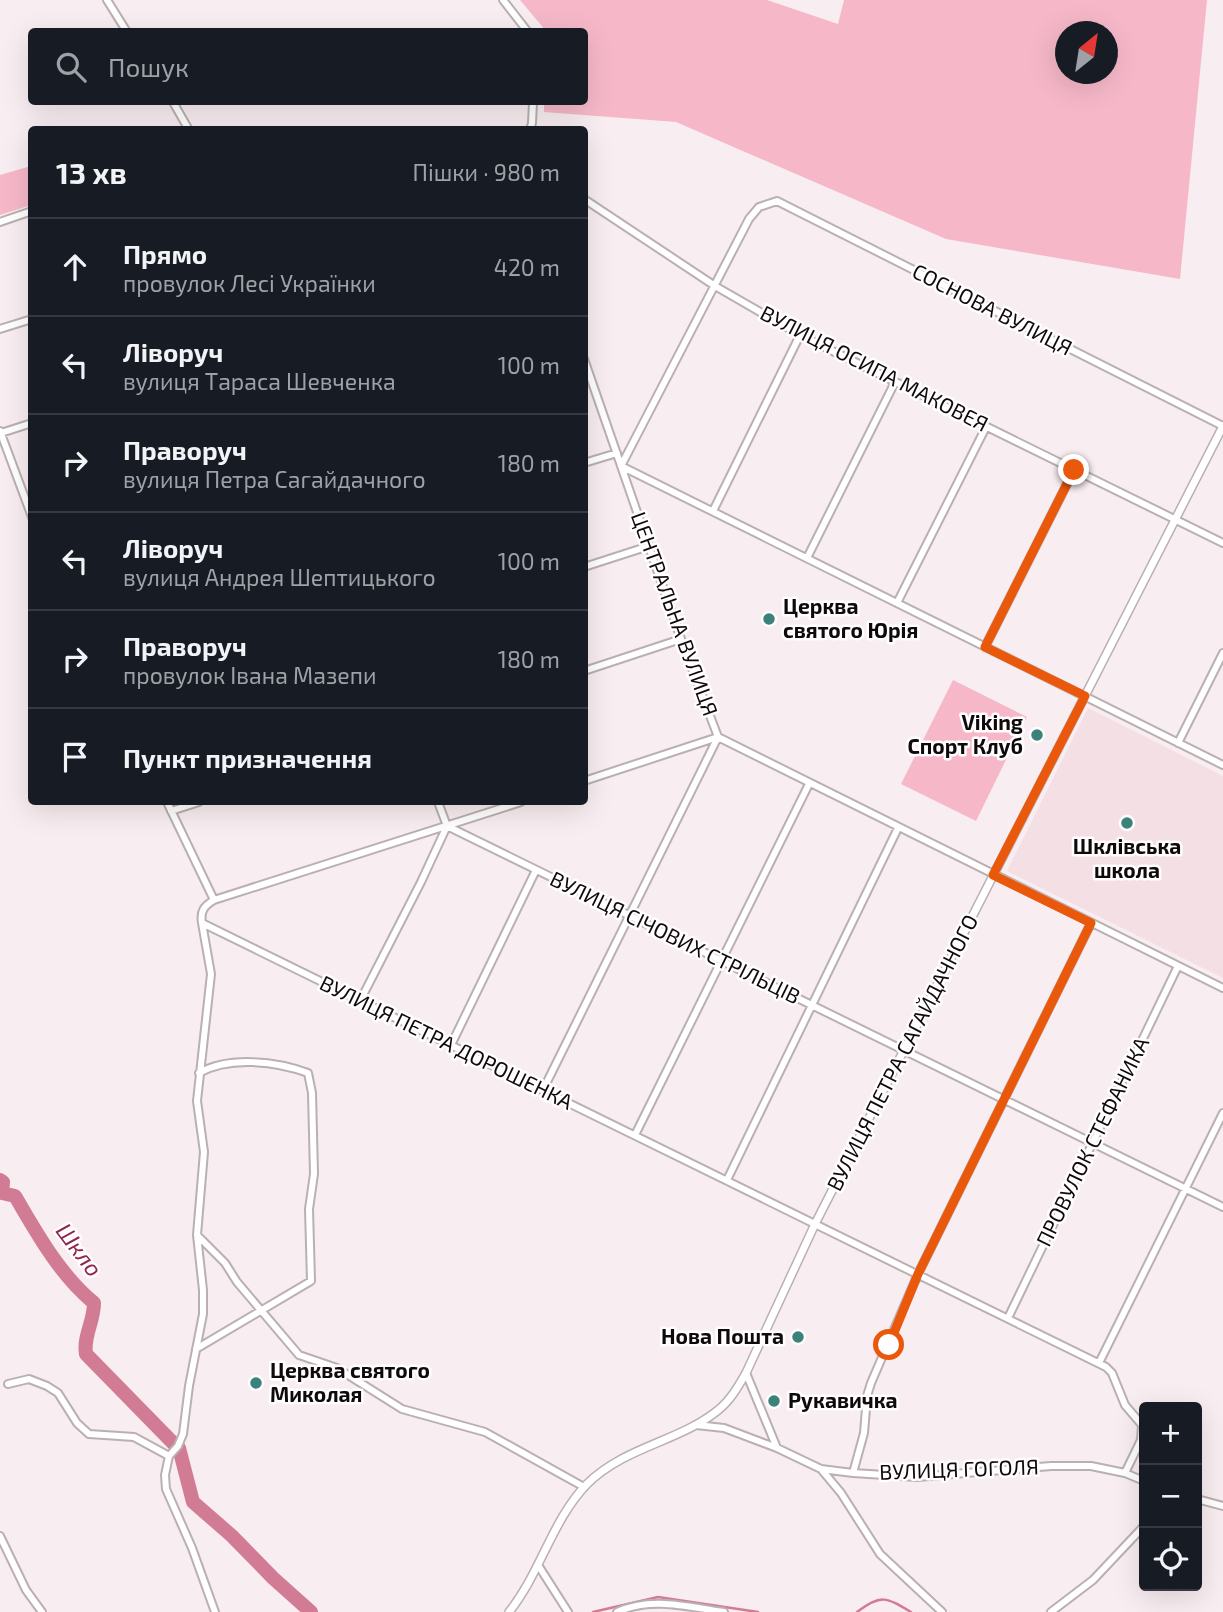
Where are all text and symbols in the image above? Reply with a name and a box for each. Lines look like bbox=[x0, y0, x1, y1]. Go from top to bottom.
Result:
north arrow bbox=[1055, 21, 1118, 84]
search box bbox=[28, 28, 588, 105]
icon: search bbox=[52, 48, 90, 86]
text: Пошук bbox=[108, 51, 189, 82]
text: 13 хв bbox=[56, 154, 127, 190]
text: Пішки · 980 m bbox=[413, 158, 560, 186]
text: Прямо bbox=[123, 238, 207, 269]
icon: ahead bbox=[56, 248, 94, 286]
text: 420 m bbox=[494, 253, 560, 281]
street label: СОСНОВА ВУЛИЦЯ bbox=[909, 258, 1077, 360]
text: провулок Лесі Українки bbox=[123, 269, 376, 297]
street label: ВУЛИЦЯ ОСИПА МАКОВЕЯ bbox=[757, 299, 993, 436]
text: Ліворуч bbox=[123, 336, 223, 367]
icon: left bbox=[56, 346, 94, 384]
text: 100 m bbox=[498, 351, 560, 379]
text: вулиця Тараса Шевченка bbox=[123, 367, 396, 395]
text: Праворуч bbox=[123, 434, 247, 465]
icon: right bbox=[56, 444, 94, 482]
text: 180 m bbox=[498, 449, 560, 477]
route end bbox=[1058, 454, 1089, 485]
text: вулиця Петра Сагайдачного bbox=[123, 465, 426, 493]
street label: ЦЕНТРАЛЬНА ВУЛИЦЯ bbox=[627, 508, 724, 719]
text: Ліворуч bbox=[123, 532, 223, 563]
icon: left bbox=[56, 542, 94, 580]
text: 100 m bbox=[498, 547, 560, 575]
text: вулиця Андрея Шептицького bbox=[123, 563, 436, 591]
place label: Церква святого Юрія bbox=[783, 593, 918, 642]
marker: Церква святого Юрія bbox=[761, 611, 777, 627]
text: Праворуч bbox=[123, 630, 247, 661]
icon: right bbox=[56, 640, 94, 678]
text: 180 m bbox=[498, 645, 560, 673]
text: провулок Івана Мазепи bbox=[123, 661, 376, 689]
place label: Viking Спорт Клуб bbox=[907, 709, 1023, 758]
marker: Viking Спорт Клуб bbox=[1029, 727, 1045, 743]
icon: arrive bbox=[56, 738, 94, 776]
text: Пункт призначення bbox=[123, 742, 372, 773]
marker: Шклівська школа bbox=[1119, 815, 1135, 831]
place label: Шклівська школа bbox=[1073, 833, 1181, 882]
street label: ВУЛИЦЯ СІЧОВИХ СТРІЛЬЦІВ bbox=[547, 865, 805, 1008]
street label: ВУЛИЦЯ ПЕТРА САГАЙДАЧНОГО bbox=[821, 910, 982, 1195]
street label: ВУЛИЦЯ ПЕТРА ДОРОШЕНКА bbox=[316, 969, 577, 1114]
street label: ПРОВУЛОК СТЕФАНИКА bbox=[1030, 1033, 1153, 1250]
water label: Шкло bbox=[51, 1217, 109, 1282]
place label: Нова Пошта bbox=[661, 1323, 784, 1348]
marker: Нова Пошта bbox=[790, 1329, 806, 1345]
route start bbox=[873, 1329, 904, 1360]
place label: Церква святого Миколая bbox=[270, 1357, 430, 1406]
marker: Церква святого Миколая bbox=[248, 1375, 264, 1391]
place label: Рукавичка bbox=[788, 1387, 898, 1412]
marker: Рукавичка bbox=[766, 1393, 782, 1409]
map controls bbox=[1139, 1402, 1202, 1591]
button: + bbox=[1139, 1402, 1202, 1465]
street label: ВУЛИЦЯ ГОГОЛЯ bbox=[879, 1453, 1039, 1484]
button: − bbox=[1139, 1465, 1202, 1528]
button: locate bbox=[1139, 1528, 1202, 1591]

